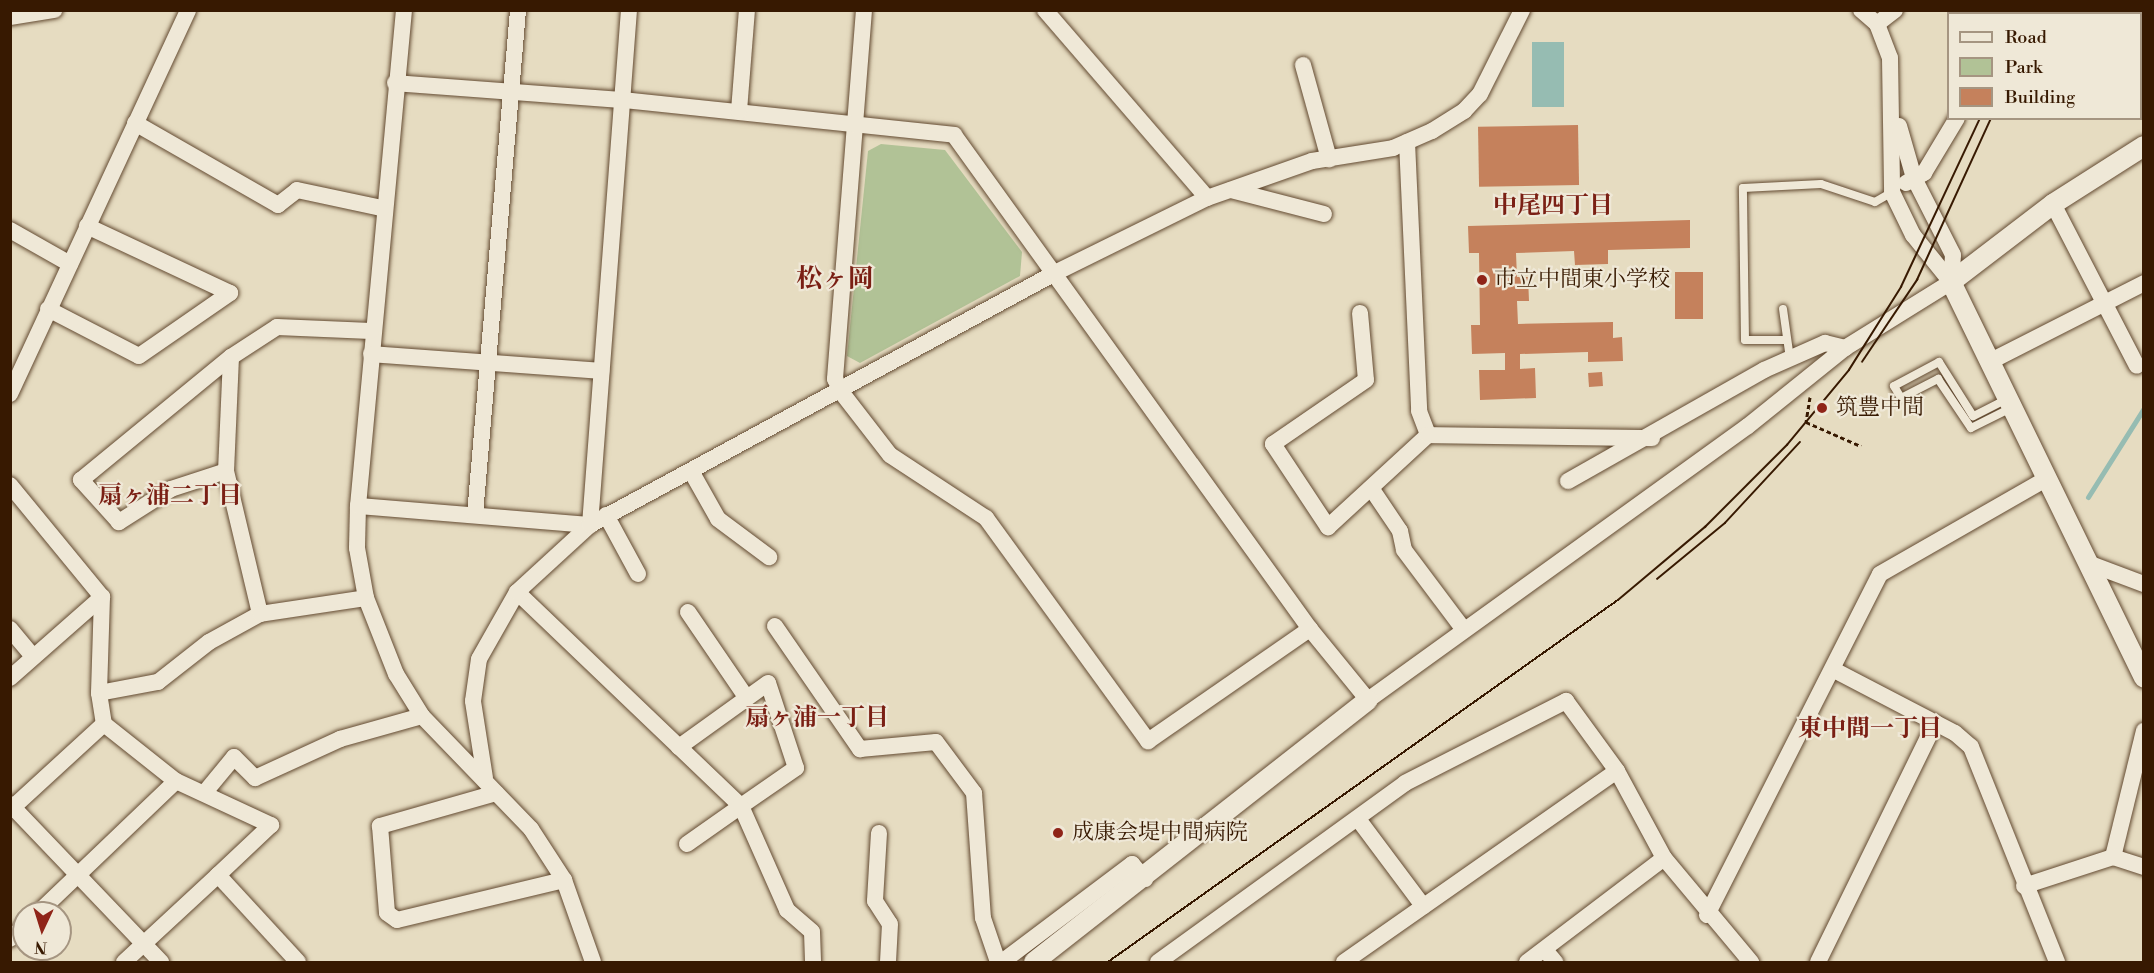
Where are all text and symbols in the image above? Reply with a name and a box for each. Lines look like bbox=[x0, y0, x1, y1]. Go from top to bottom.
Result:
legend bbox=[1947, 12, 2142, 120]
text: Road bbox=[2005, 26, 2047, 49]
text: Park bbox=[2005, 56, 2042, 79]
text: Building bbox=[2005, 86, 2075, 109]
district label: 中尾四丁目 bbox=[1493, 193, 1613, 221]
district label: 松ヶ岡 bbox=[796, 264, 874, 296]
place label: 市立中間東小学校 bbox=[1494, 267, 1670, 293]
marker: 市立中間東小学校 bbox=[1475, 273, 1489, 287]
place label: 筑豊中間 bbox=[1836, 395, 1924, 421]
marker: 筑豊中間 bbox=[1813, 399, 1831, 417]
district label: 扇ヶ浦二丁目 bbox=[98, 483, 242, 511]
district label: 扇ヶ浦一丁目 bbox=[745, 705, 889, 733]
district label: 東中間一丁目 bbox=[1798, 716, 1942, 744]
place label: 成康会堤中間病院 bbox=[1072, 820, 1248, 846]
marker: 成康会堤中間病院 bbox=[1049, 824, 1067, 842]
north arrow bbox=[12, 901, 72, 961]
text: N bbox=[34, 937, 48, 957]

